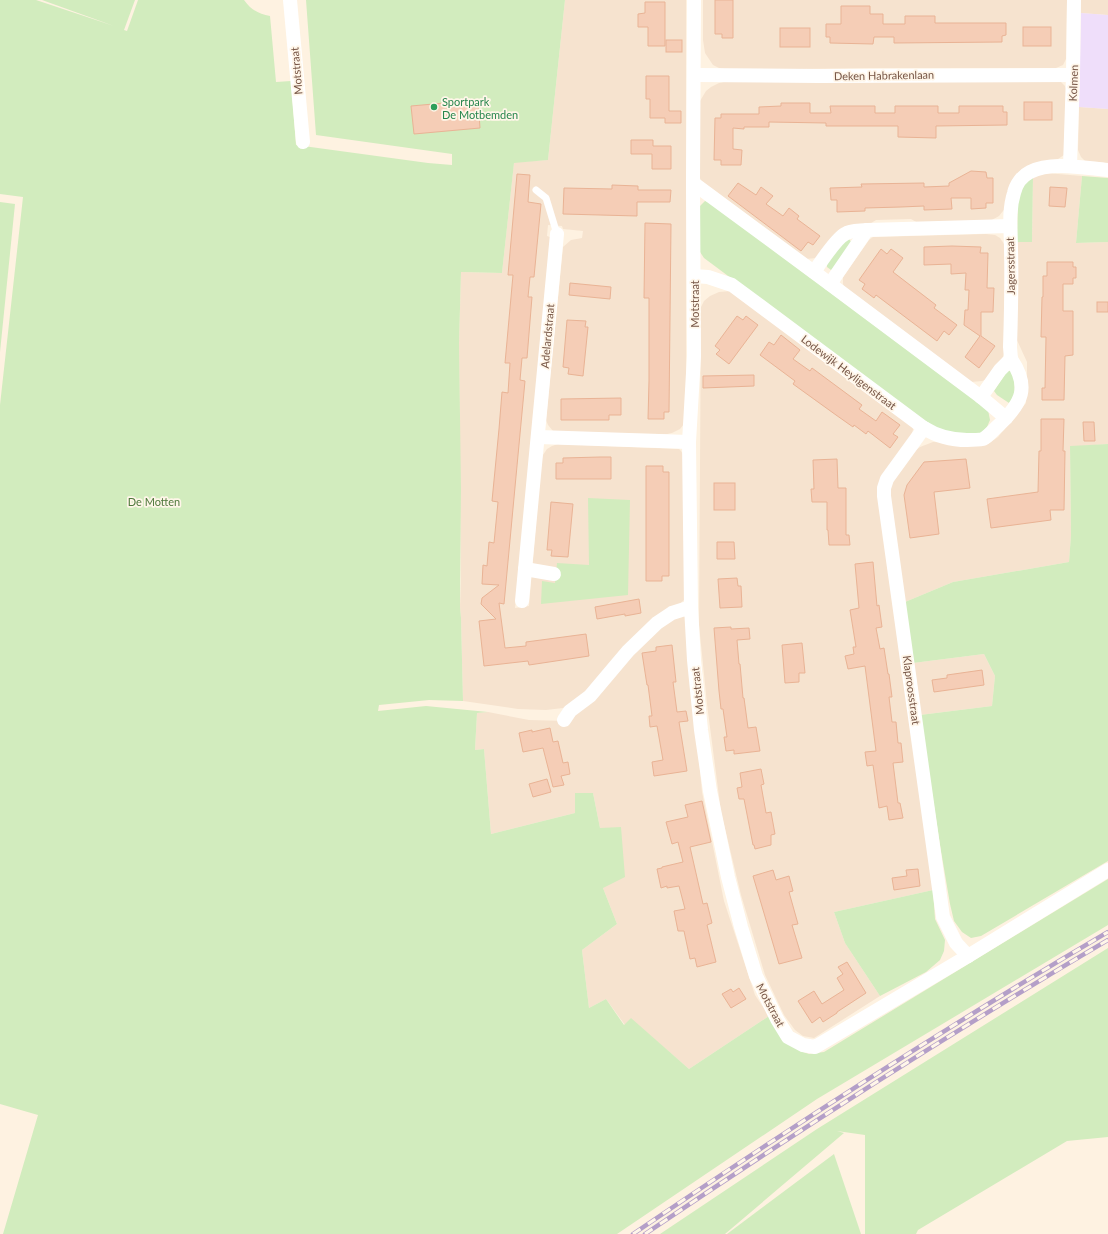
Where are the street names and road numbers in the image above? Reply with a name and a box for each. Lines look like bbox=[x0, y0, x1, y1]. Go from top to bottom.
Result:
street label: Motstraat bbox=[287, 47, 305, 95]
street label: Kolmen bbox=[1066, 64, 1080, 102]
street label: Deken Habrakenlaan bbox=[834, 68, 934, 82]
street label: Jagersstraat bbox=[1003, 237, 1017, 295]
street label: Motstraat bbox=[688, 280, 701, 328]
street label: Adelardstraat bbox=[538, 303, 556, 369]
street label: Lodewijk Heyligenstraat bbox=[799, 332, 899, 412]
street label: Klaproosstraat bbox=[901, 654, 923, 726]
street label: Motstraat bbox=[688, 667, 706, 715]
street label: Motstraat bbox=[754, 981, 788, 1029]

